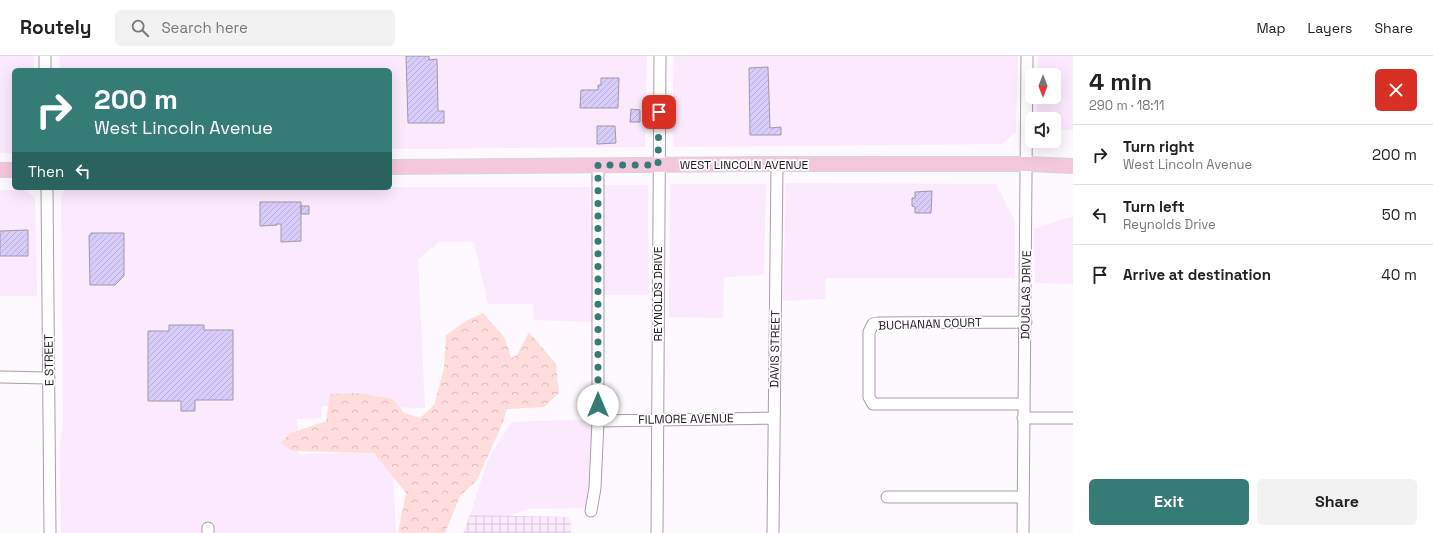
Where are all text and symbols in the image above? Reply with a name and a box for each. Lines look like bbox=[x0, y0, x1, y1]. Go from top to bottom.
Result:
search box bbox=[115, 10, 395, 46]
text: Routely bbox=[20, 15, 91, 40]
icon: search bbox=[129, 17, 151, 39]
text: Search here bbox=[161, 18, 248, 37]
text: Map bbox=[1256, 19, 1286, 37]
text: Layers bbox=[1308, 19, 1352, 37]
text: Share bbox=[1374, 19, 1413, 37]
text: 4 min bbox=[1089, 66, 1152, 97]
north arrow bbox=[1025, 68, 1061, 104]
map controls bbox=[1025, 68, 1061, 148]
button: close bbox=[1375, 69, 1417, 111]
text: 200 m bbox=[94, 81, 178, 117]
icon: right bbox=[28, 84, 80, 136]
pin bbox=[642, 95, 676, 129]
text: 290 m · 18:11 bbox=[1089, 97, 1164, 114]
icon: arrive bbox=[648, 101, 670, 123]
button: sound bbox=[1025, 112, 1061, 148]
text: West Lincoln Avenue bbox=[94, 116, 273, 139]
text: Turn right bbox=[1123, 137, 1194, 156]
icon: right bbox=[1089, 144, 1111, 166]
text: 200 m bbox=[1372, 145, 1417, 164]
text: West Lincoln Avenue bbox=[1123, 156, 1252, 173]
street label: WEST LINCOLN AVENUE bbox=[680, 157, 809, 173]
icon: left bbox=[72, 160, 94, 182]
text: Then bbox=[28, 162, 64, 181]
text: Turn left bbox=[1123, 197, 1185, 216]
icon: left bbox=[1089, 204, 1111, 226]
text: 50 m bbox=[1382, 205, 1417, 224]
text: Reynolds Drive bbox=[1123, 216, 1216, 233]
street label: REYNOLDS DRIVE bbox=[650, 246, 666, 342]
street label: DOUGLAS DRIVE bbox=[1017, 250, 1035, 340]
icon: arrive bbox=[1089, 264, 1111, 286]
text: Arrive at destination bbox=[1123, 265, 1271, 284]
text: 40 m bbox=[1381, 265, 1417, 284]
street label: DAVIS STREET bbox=[766, 310, 784, 388]
street label: BUCHANAN COURT bbox=[878, 314, 982, 334]
street label: E STREET bbox=[41, 334, 57, 386]
position arrow bbox=[577, 384, 619, 426]
street label: FILMORE AVENUE bbox=[638, 410, 734, 428]
button: Exit bbox=[1089, 479, 1249, 525]
button: Share bbox=[1257, 479, 1417, 525]

